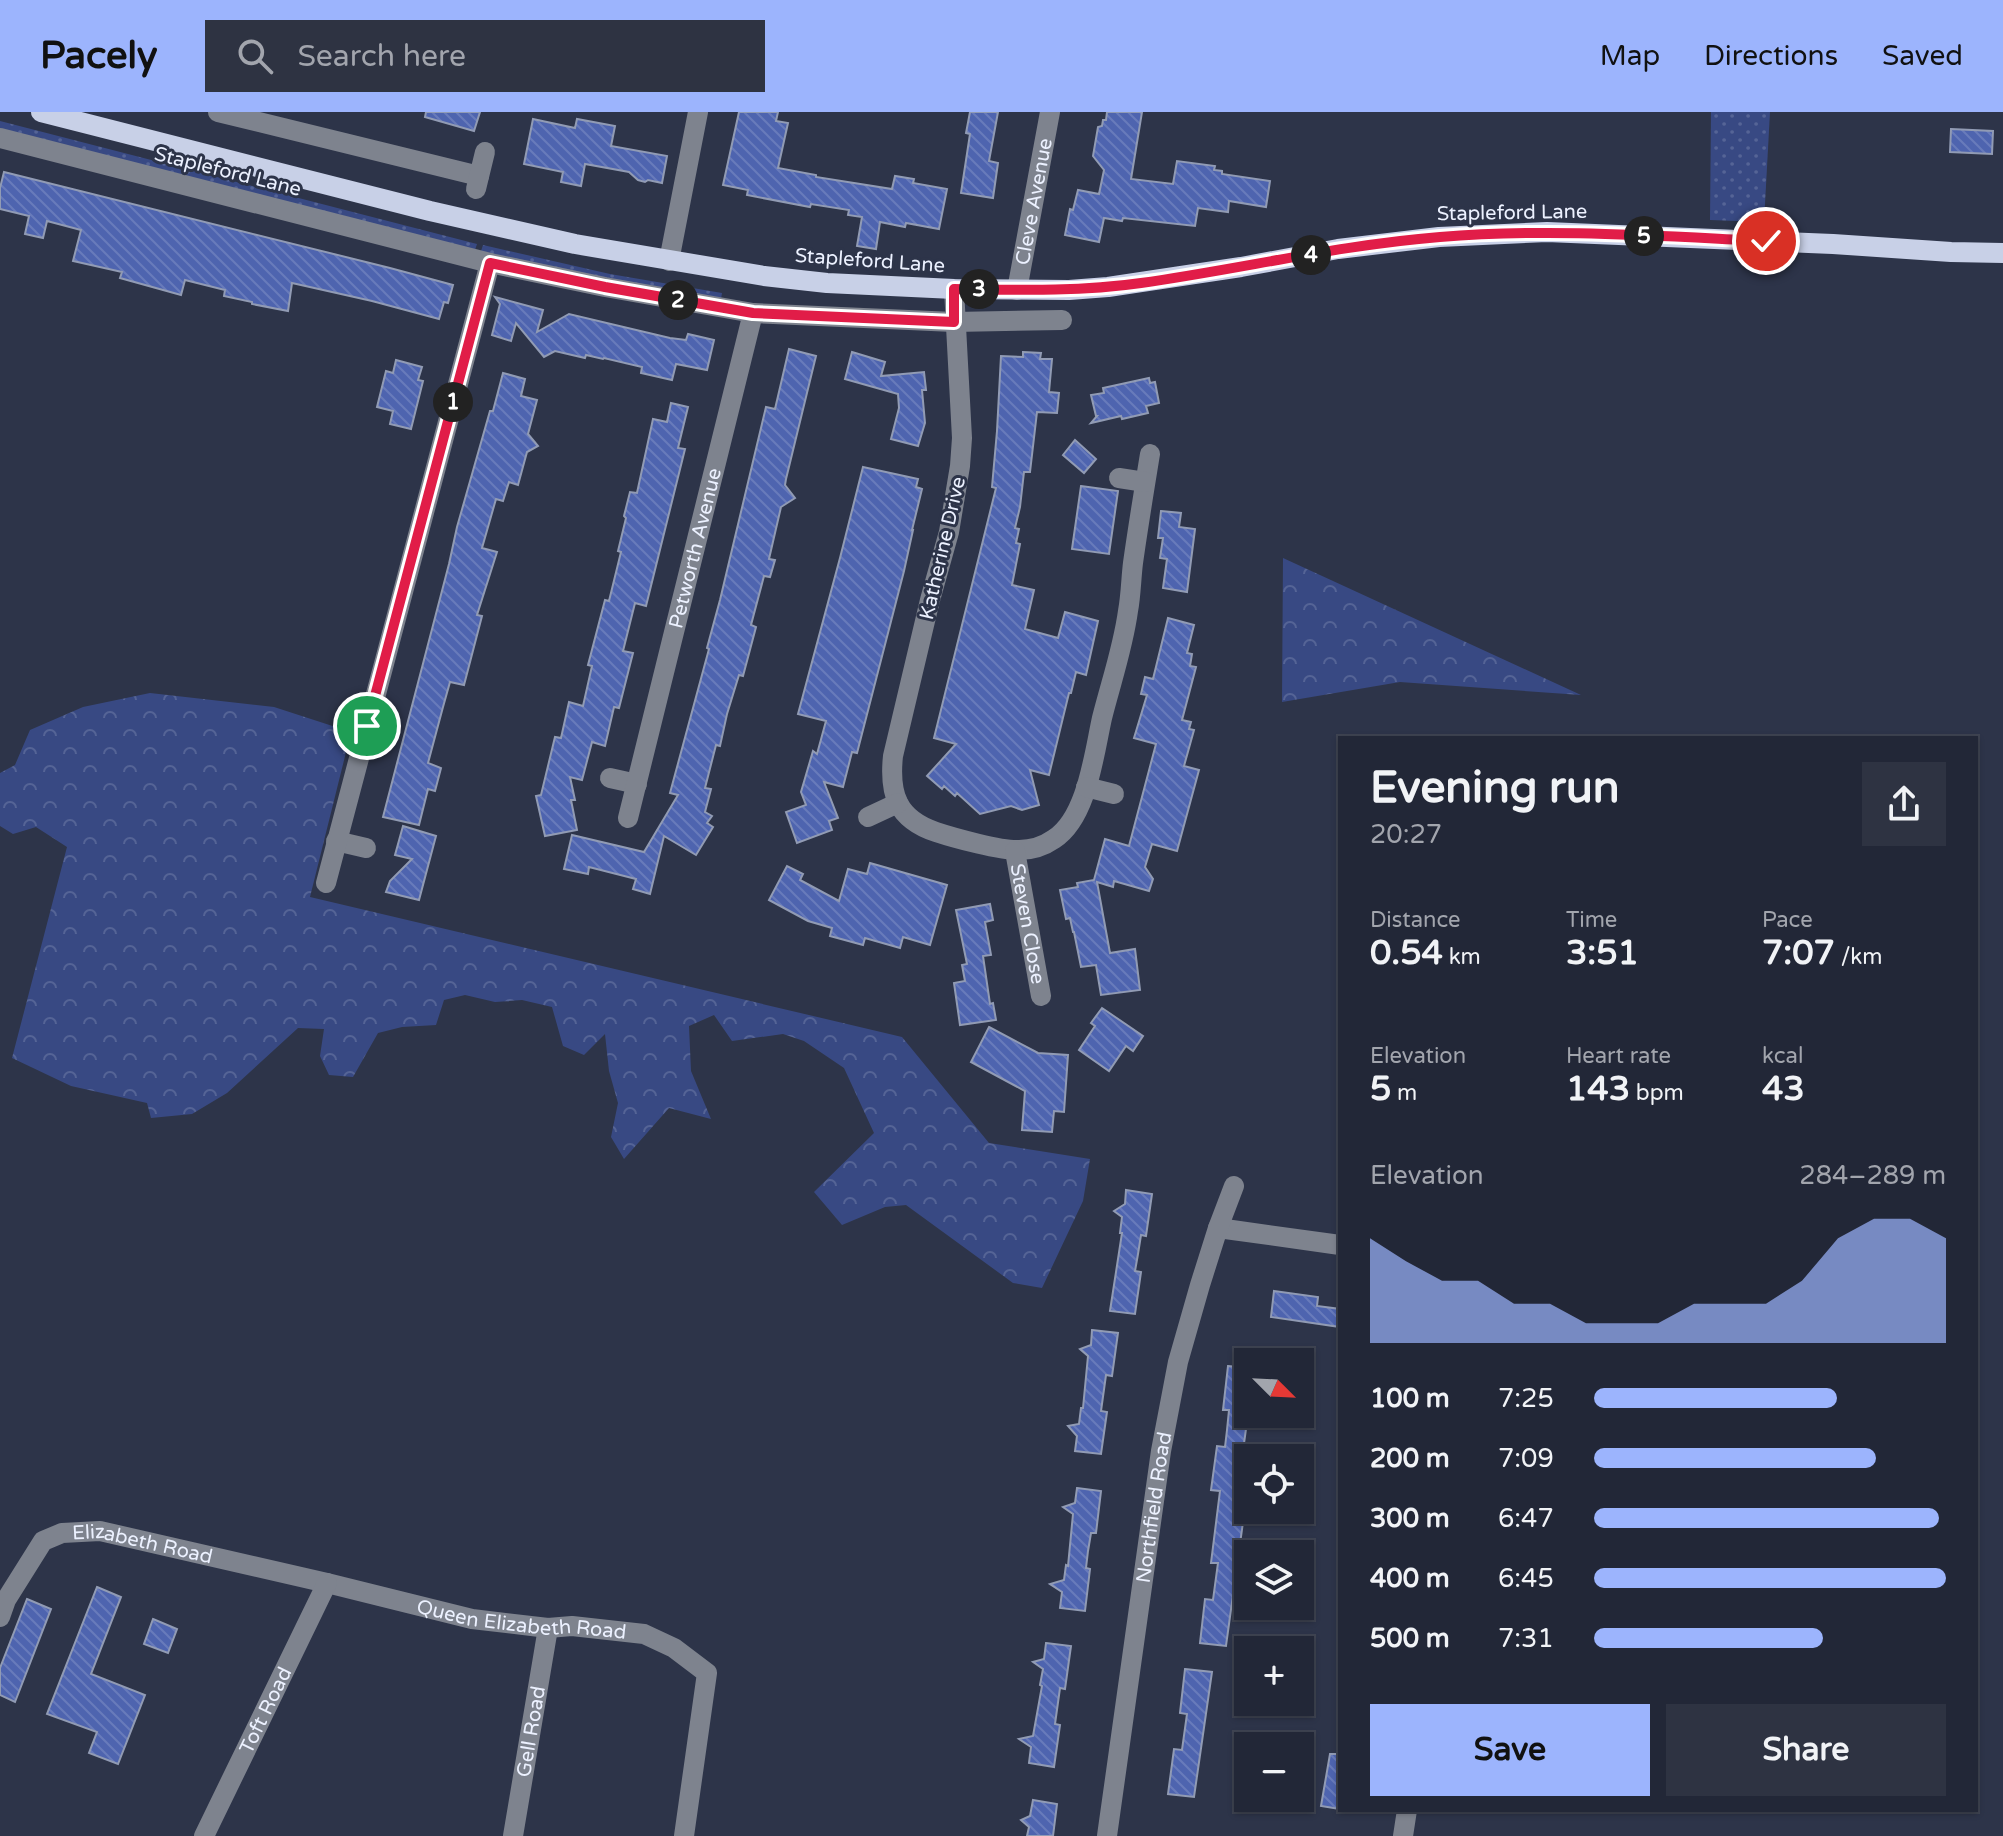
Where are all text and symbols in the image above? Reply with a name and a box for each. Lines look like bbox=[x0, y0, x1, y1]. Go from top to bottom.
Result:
search box bbox=[205, 20, 765, 92]
text: Pacely bbox=[40, 33, 157, 79]
icon: search bbox=[233, 34, 277, 78]
text: Search here bbox=[297, 38, 466, 75]
text: Map bbox=[1600, 39, 1660, 73]
text: Directions bbox=[1704, 39, 1838, 73]
text: Saved bbox=[1882, 39, 1963, 73]
street label: Cleve Avenue bbox=[1011, 136, 1058, 267]
street label: Stapleford Lane bbox=[152, 142, 304, 202]
street label: Stapleford Lane bbox=[1437, 200, 1587, 226]
pin bbox=[1732, 207, 1800, 275]
pin: 5 bbox=[1624, 216, 1664, 256]
icon: check bbox=[1744, 219, 1788, 263]
text: 5 bbox=[1637, 223, 1651, 249]
pin: 4 bbox=[1291, 235, 1331, 275]
text: 4 bbox=[1304, 242, 1318, 268]
street label: Stapleford Lane bbox=[794, 244, 946, 278]
pin: 3 bbox=[959, 269, 999, 309]
text: 3 bbox=[972, 276, 986, 302]
pin: 2 bbox=[658, 280, 698, 320]
text: 2 bbox=[671, 287, 685, 313]
pin: 1 bbox=[433, 382, 473, 422]
text: 1 bbox=[446, 389, 460, 415]
street label: Petworth Avenue bbox=[664, 466, 727, 631]
street label: Katherine Drive bbox=[915, 474, 971, 622]
pin bbox=[333, 692, 401, 760]
icon: arrive bbox=[345, 704, 389, 748]
text: Evening run bbox=[1370, 762, 1619, 815]
button: share bbox=[1862, 762, 1946, 846]
text: 20:27 bbox=[1370, 819, 1442, 850]
street label: Steven Close bbox=[1005, 862, 1050, 986]
text: Distance bbox=[1370, 907, 1461, 933]
text: Time bbox=[1566, 907, 1617, 933]
text: Pace bbox=[1762, 907, 1813, 933]
text: 0.54 bbox=[1370, 933, 1443, 974]
text: 3:51 bbox=[1566, 933, 1639, 974]
text: 7:07 bbox=[1762, 933, 1835, 974]
text: km bbox=[1443, 944, 1481, 970]
text: /km bbox=[1835, 944, 1883, 970]
text: Elevation bbox=[1370, 1043, 1466, 1069]
text: Heart rate bbox=[1566, 1043, 1671, 1069]
text: kcal bbox=[1762, 1043, 1803, 1069]
text: 5 bbox=[1370, 1069, 1391, 1110]
text: 143 bbox=[1566, 1069, 1630, 1110]
text: 43 bbox=[1762, 1069, 1805, 1110]
text: m bbox=[1391, 1080, 1417, 1106]
text: bpm bbox=[1630, 1080, 1684, 1106]
text: Elevation bbox=[1370, 1160, 1484, 1191]
text: 284–289 m bbox=[1799, 1160, 1946, 1191]
north arrow bbox=[1234, 1348, 1314, 1428]
map controls bbox=[1234, 1348, 1314, 1812]
text: 100 m bbox=[1370, 1383, 1450, 1414]
text: 7:25 bbox=[1498, 1383, 1554, 1414]
street label: Northfield Road bbox=[1132, 1430, 1177, 1584]
text: 200 m bbox=[1370, 1443, 1450, 1474]
text: 7:09 bbox=[1498, 1443, 1554, 1474]
button: locate bbox=[1234, 1444, 1314, 1524]
text: 300 m bbox=[1370, 1503, 1450, 1534]
text: 6:47 bbox=[1498, 1503, 1554, 1534]
street label: Elizabeth Road bbox=[72, 1520, 215, 1569]
button: layers bbox=[1234, 1540, 1314, 1620]
text: 400 m bbox=[1370, 1563, 1450, 1594]
text: 6:45 bbox=[1498, 1563, 1554, 1594]
street label: Queen Elizabeth Road bbox=[414, 1595, 627, 1645]
text: 500 m bbox=[1370, 1623, 1450, 1654]
text: 7:31 bbox=[1498, 1623, 1554, 1654]
button: + bbox=[1234, 1636, 1314, 1716]
street label: Toft Road bbox=[235, 1663, 297, 1758]
street label: Gell Road bbox=[512, 1684, 551, 1779]
button: Save bbox=[1370, 1704, 1650, 1796]
button: Share bbox=[1666, 1704, 1946, 1796]
button: − bbox=[1234, 1732, 1314, 1812]

